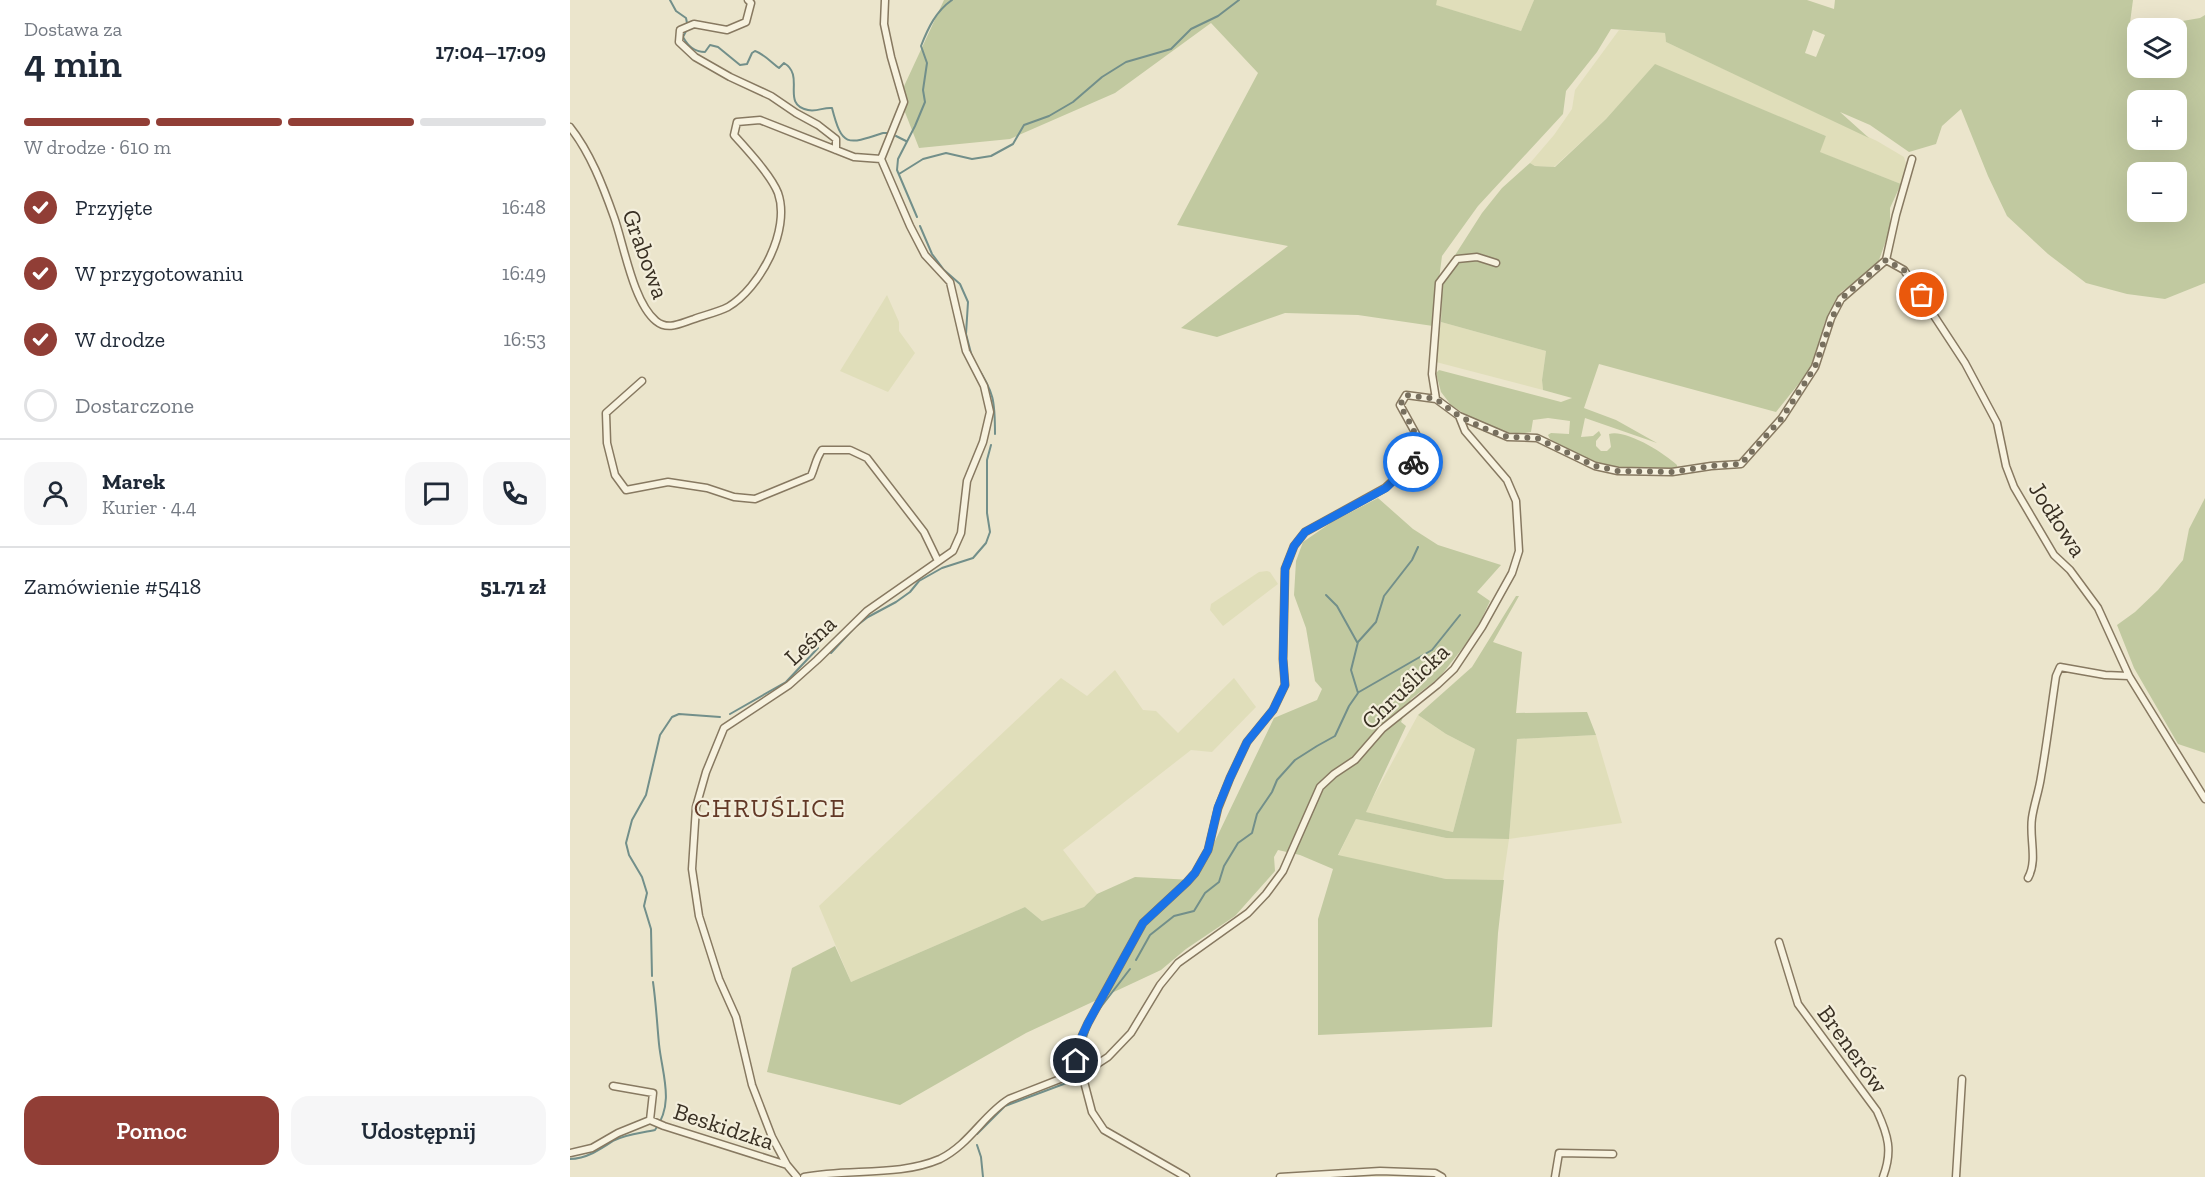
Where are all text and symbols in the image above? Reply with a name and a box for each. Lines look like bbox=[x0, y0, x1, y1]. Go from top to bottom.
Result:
text: Dostawa za bbox=[24, 17, 122, 41]
map controls bbox=[2127, 18, 2187, 222]
button: layers bbox=[2127, 18, 2187, 78]
text: 17:04–17:09 bbox=[435, 38, 546, 65]
text: 4 min bbox=[24, 40, 122, 87]
button: + bbox=[2127, 90, 2187, 150]
text: W drodze · 610 m bbox=[24, 135, 171, 159]
button: − bbox=[2127, 162, 2187, 222]
icon: check bbox=[24, 191, 57, 224]
text: Przyjęte bbox=[75, 194, 153, 221]
text: 16:48 bbox=[502, 195, 546, 219]
street label: Grabowa bbox=[616, 205, 676, 303]
icon: check bbox=[24, 257, 57, 290]
text: W przygotowaniu bbox=[75, 260, 243, 287]
text: 16:49 bbox=[502, 261, 546, 285]
pin bbox=[1896, 269, 1947, 320]
icon: bag bbox=[1905, 278, 1938, 311]
icon: check bbox=[24, 323, 57, 356]
text: W drodze bbox=[75, 326, 165, 353]
text: 16:53 bbox=[503, 327, 546, 351]
text: Dostarczone bbox=[75, 392, 194, 419]
courier bbox=[1383, 432, 1443, 492]
icon: bike bbox=[1397, 446, 1430, 479]
button: person bbox=[24, 462, 87, 525]
button: chat bbox=[405, 462, 468, 525]
button: phone bbox=[483, 462, 546, 525]
text: Marek bbox=[102, 468, 165, 495]
street label: Jodłowa bbox=[2023, 476, 2093, 563]
text: Kurier · 4.4 bbox=[102, 495, 197, 519]
text: Zamówienie #5418 bbox=[24, 573, 201, 600]
text: 51.71 zł bbox=[480, 573, 546, 600]
street label: Leśna bbox=[778, 609, 842, 671]
street label: Chruślicka bbox=[1355, 637, 1455, 735]
district label: CHRUŚLICE bbox=[694, 792, 846, 824]
street label: Brenerów bbox=[1811, 999, 1895, 1099]
pin bbox=[1050, 1035, 1101, 1086]
icon: home bbox=[1059, 1044, 1092, 1077]
button: Pomoc bbox=[24, 1096, 279, 1165]
button: Udostępnij bbox=[291, 1096, 546, 1165]
street label: Beskidzka bbox=[670, 1096, 778, 1156]

